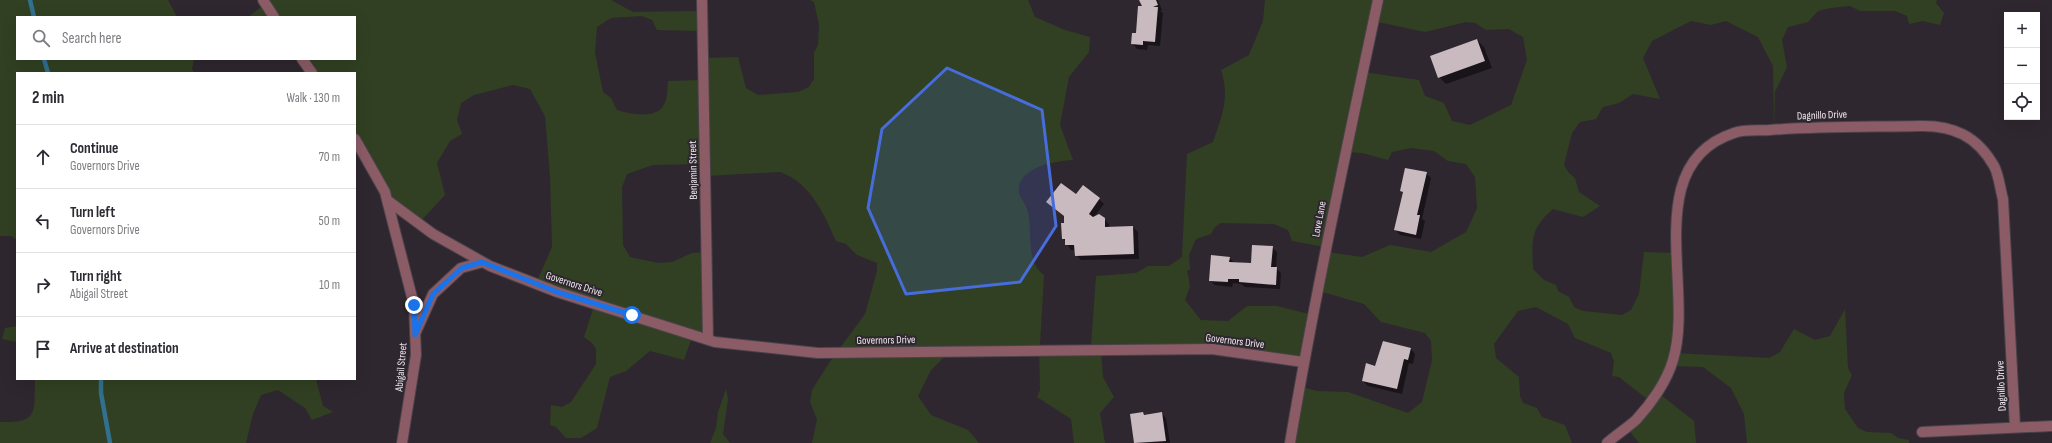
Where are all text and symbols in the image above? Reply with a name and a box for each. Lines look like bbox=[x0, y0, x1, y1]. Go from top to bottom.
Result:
map controls bbox=[2004, 12, 2040, 120]
button: + bbox=[2004, 12, 2040, 48]
search box bbox=[16, 16, 356, 60]
icon: search bbox=[30, 27, 52, 49]
text: Search here bbox=[62, 29, 122, 48]
button: − bbox=[2004, 48, 2040, 84]
button: locate bbox=[2004, 84, 2040, 120]
text: 2 min bbox=[32, 88, 64, 108]
text: Walk · 130 m bbox=[287, 90, 340, 106]
street label: Dagnillo Drive bbox=[1797, 108, 1847, 122]
text: Continue bbox=[70, 139, 119, 158]
street label: Benjamin Street bbox=[686, 140, 700, 200]
icon: ahead bbox=[32, 146, 54, 168]
text: 70 m bbox=[319, 149, 340, 165]
text: Governors Drive bbox=[70, 158, 140, 174]
street label: Love Lane bbox=[1309, 200, 1329, 238]
text: Turn left bbox=[70, 203, 115, 222]
icon: left bbox=[32, 210, 54, 232]
text: 50 m bbox=[319, 213, 340, 229]
text: Governors Drive bbox=[70, 222, 140, 238]
text: Turn right bbox=[70, 267, 122, 286]
street label: Governors Drive bbox=[544, 269, 604, 299]
icon: right bbox=[32, 274, 54, 296]
text: 10 m bbox=[319, 277, 340, 293]
text: Abigail Street bbox=[70, 286, 128, 302]
route end bbox=[405, 296, 423, 314]
route start bbox=[623, 306, 641, 324]
street label: Governors Drive bbox=[1205, 331, 1265, 351]
street label: Governors Drive bbox=[856, 333, 916, 347]
icon: arrive bbox=[32, 338, 54, 360]
text: Arrive at destination bbox=[70, 339, 179, 358]
street label: Abigail Street bbox=[392, 341, 410, 393]
street label: Dagnillo Drive bbox=[1993, 361, 2009, 411]

